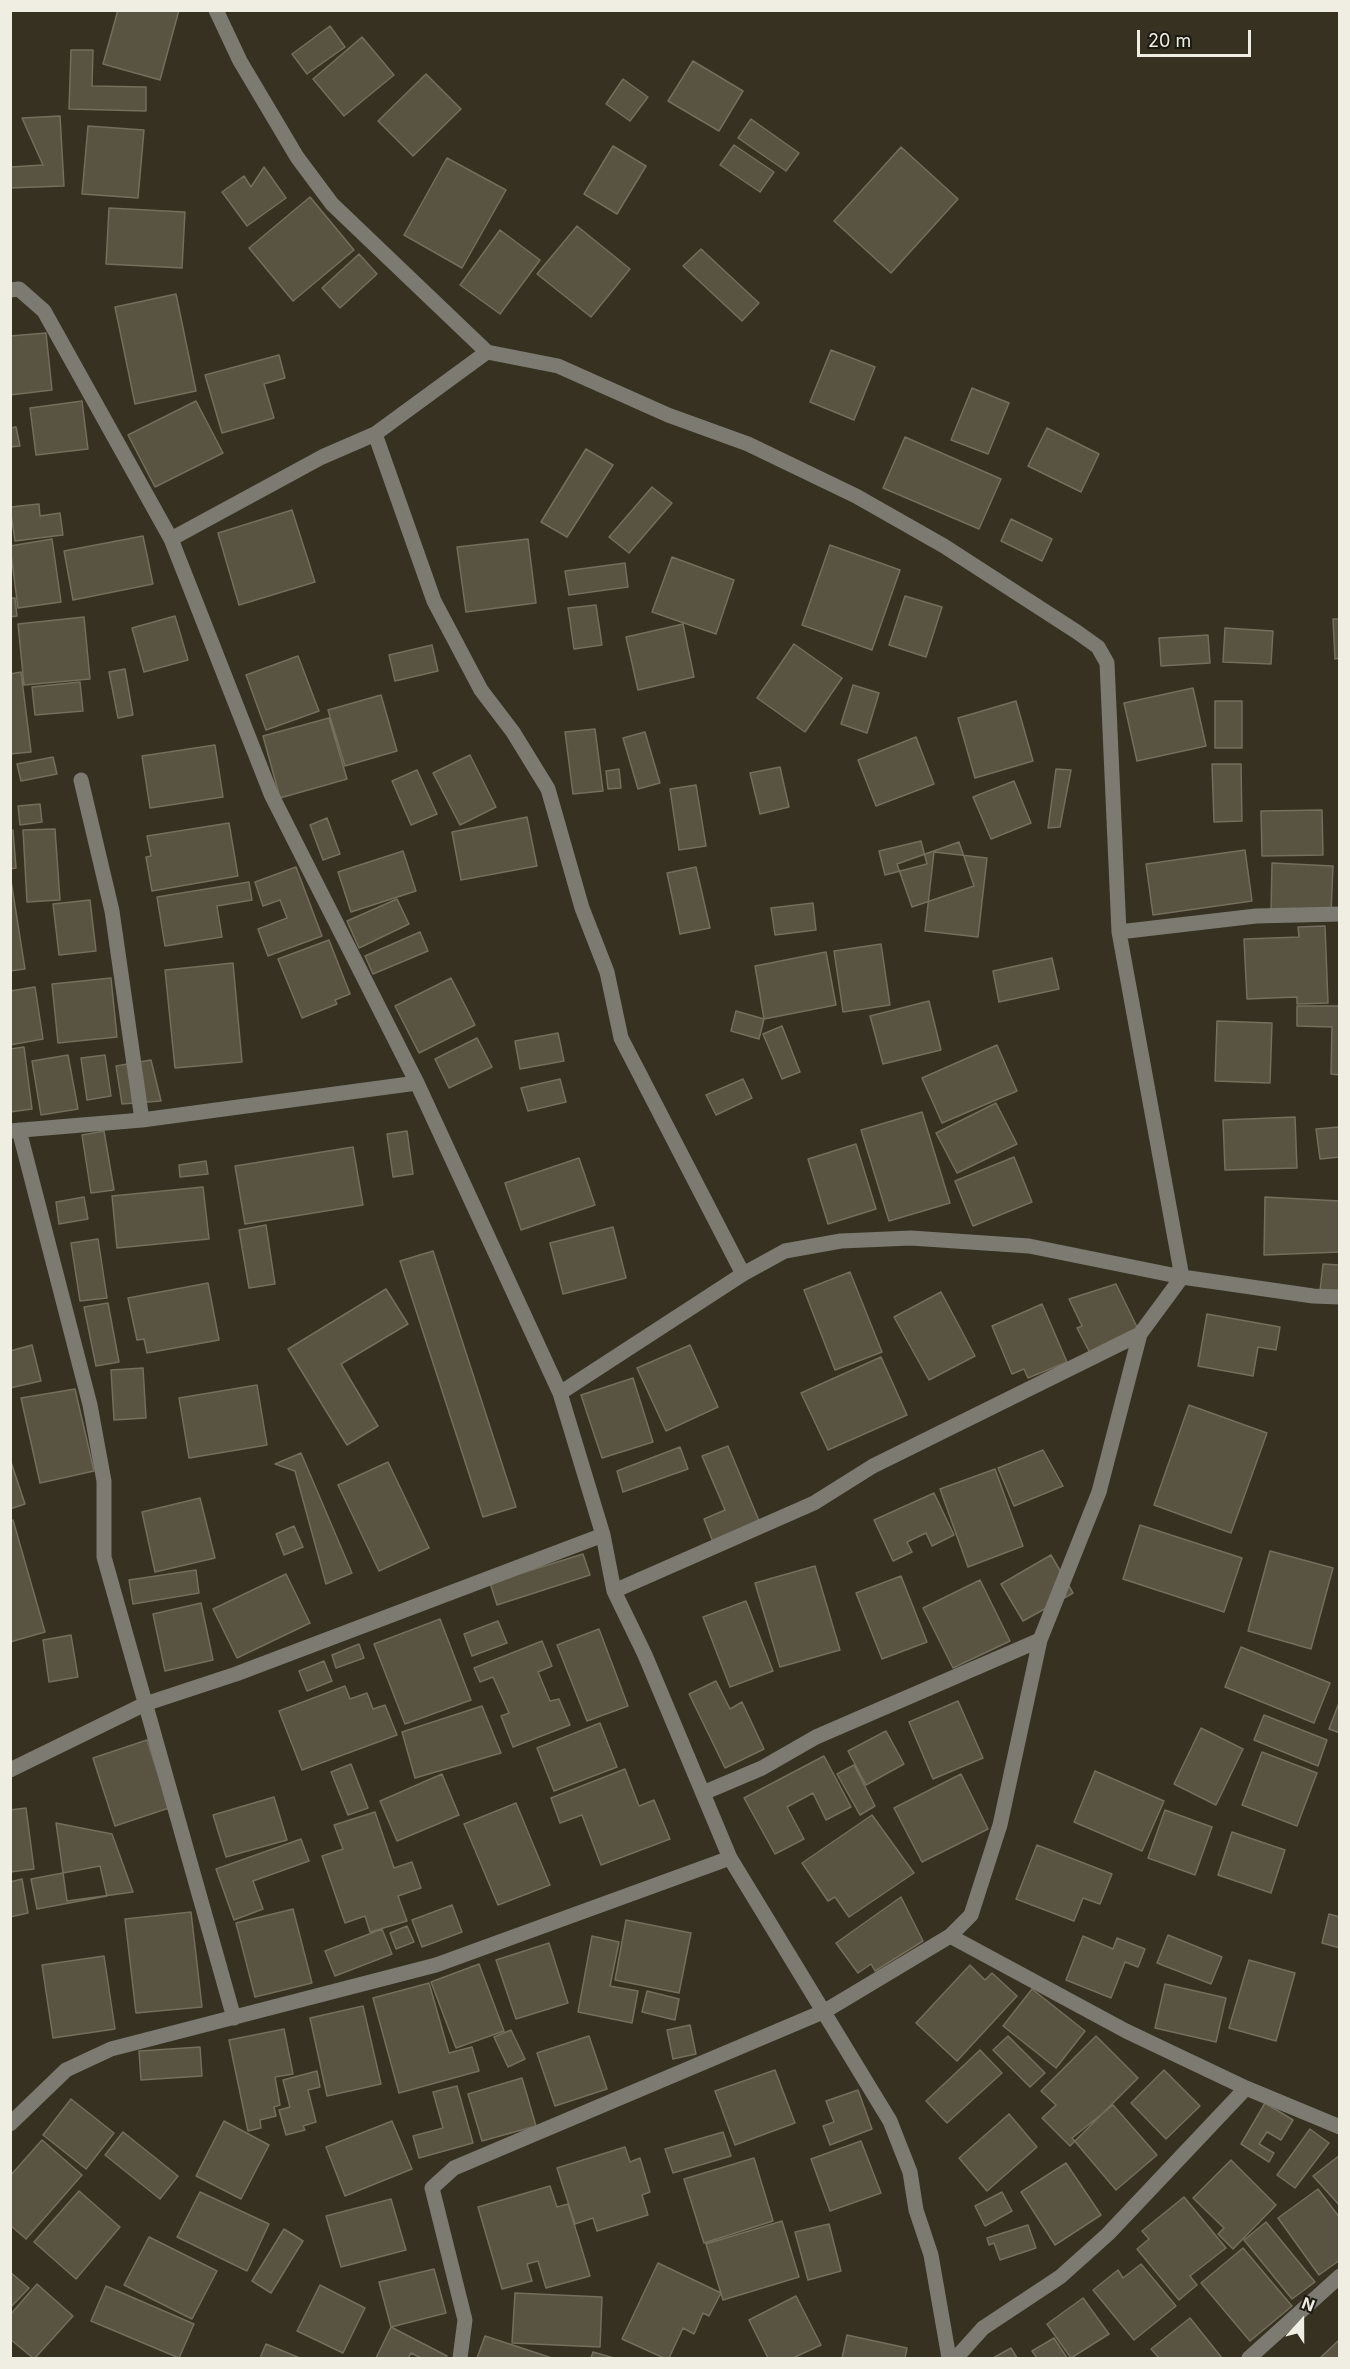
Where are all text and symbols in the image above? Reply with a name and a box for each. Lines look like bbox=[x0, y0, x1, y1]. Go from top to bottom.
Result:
scale bar bbox=[1140, 18, 1254, 56]
text: 20 m bbox=[1148, 30, 1191, 51]
north arrow bbox=[1272, 2291, 1332, 2351]
text: N bbox=[1299, 2293, 1318, 2316]

